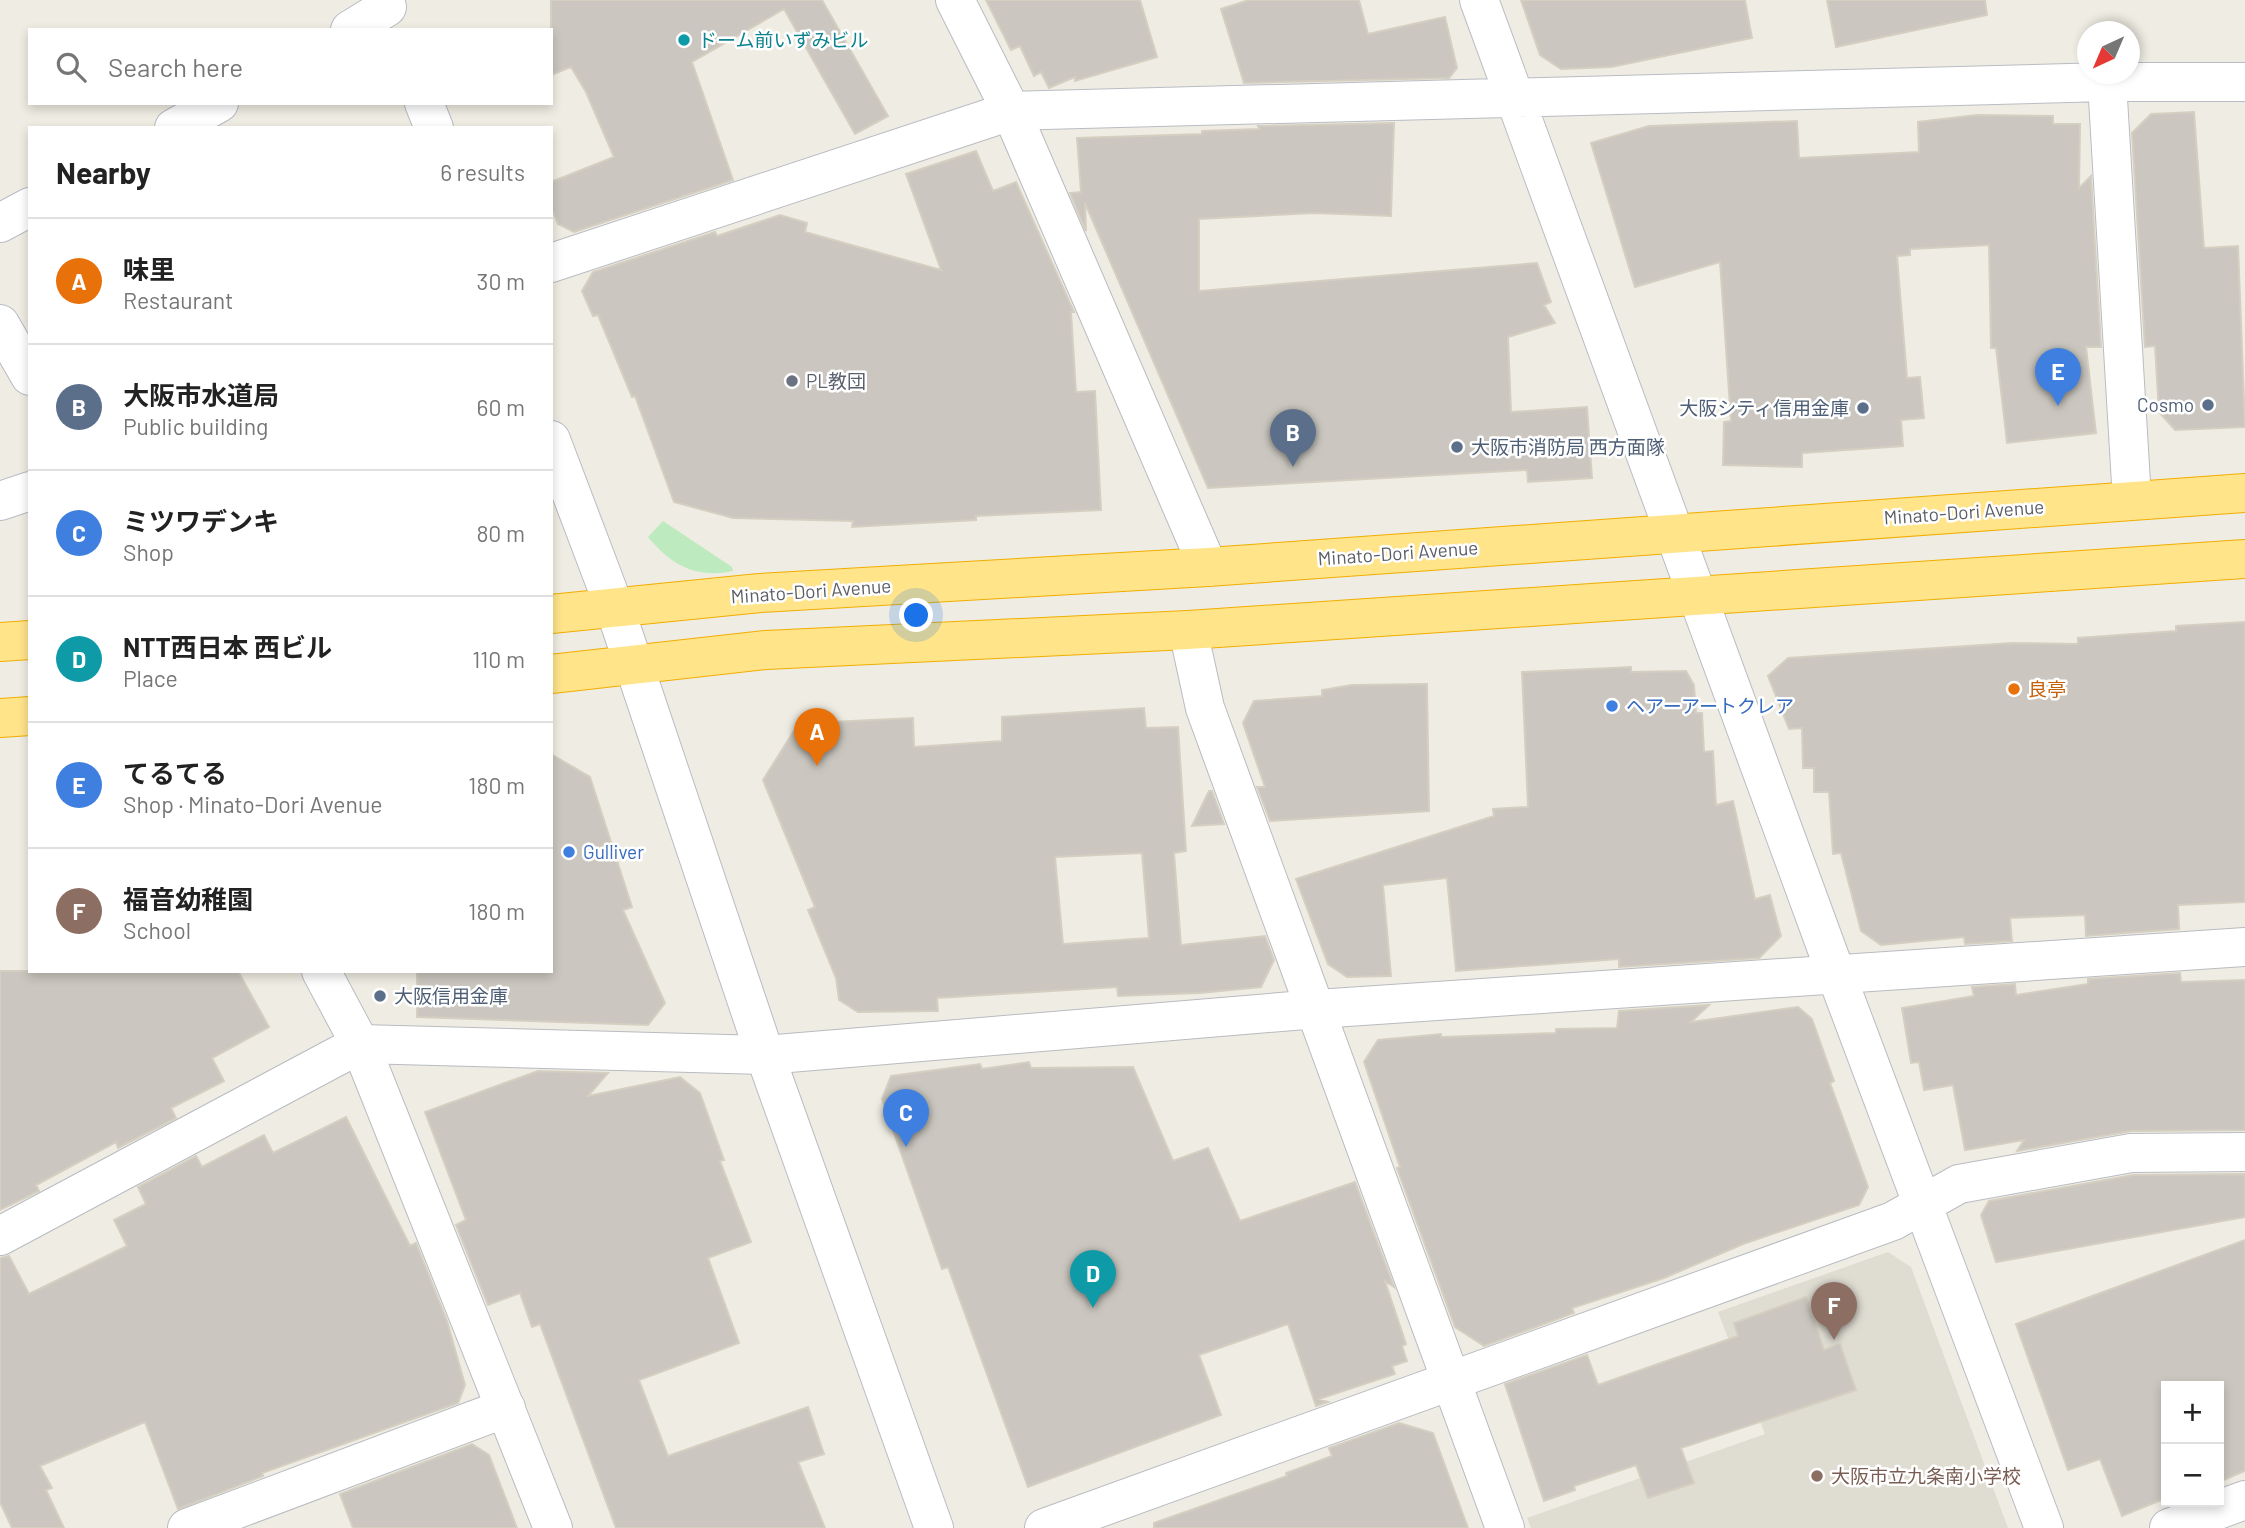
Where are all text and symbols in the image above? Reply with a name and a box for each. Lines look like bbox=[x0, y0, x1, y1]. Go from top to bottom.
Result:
north arrow bbox=[2077, 21, 2140, 84]
search box bbox=[28, 28, 553, 105]
place label: ドーム前いずみビル bbox=[698, 28, 868, 51]
marker: ドーム前いずみビル bbox=[676, 32, 692, 48]
icon: search bbox=[52, 48, 90, 86]
text: Search here bbox=[108, 51, 243, 82]
text: Nearby bbox=[56, 154, 151, 190]
text: 6 results bbox=[440, 158, 525, 186]
text: 味里 bbox=[123, 253, 175, 284]
text: A bbox=[71, 267, 87, 295]
text: 30 m bbox=[477, 267, 525, 295]
text: Restaurant bbox=[123, 286, 233, 314]
pin: E bbox=[2035, 348, 2081, 406]
place label: PL教団 bbox=[806, 369, 866, 392]
marker: PL教団 bbox=[784, 373, 800, 389]
text: 大阪市水道局 bbox=[123, 379, 279, 410]
text: B bbox=[72, 393, 86, 421]
text: 60 m bbox=[477, 393, 525, 421]
place label: Cosmo bbox=[2137, 393, 2194, 416]
place label: 大阪シティ信用金庫 bbox=[1679, 396, 1849, 419]
marker: Cosmo bbox=[2200, 397, 2216, 413]
marker: 大阪シティ信用金庫 bbox=[1855, 400, 1871, 416]
pin: B bbox=[1270, 409, 1316, 467]
text: Public building bbox=[123, 412, 268, 440]
place label: 大阪市消防局 西方面隊 bbox=[1471, 435, 1665, 458]
marker: 大阪市消防局 西方面隊 bbox=[1449, 439, 1465, 455]
street label: Minato-Dori Avenue bbox=[1883, 494, 2045, 529]
text: ミツワデンキ bbox=[123, 505, 279, 536]
text: C bbox=[72, 519, 86, 547]
text: 80 m bbox=[476, 519, 525, 547]
street label: Minato-Dori Avenue bbox=[1317, 535, 1479, 570]
text: Shop bbox=[123, 538, 174, 566]
street label: Minato-Dori Avenue bbox=[730, 573, 892, 608]
your location bbox=[899, 598, 933, 632]
text: NTT西日本 西ビル bbox=[123, 631, 332, 662]
text: D bbox=[72, 645, 86, 673]
text: 110 m bbox=[472, 645, 525, 673]
text: Place bbox=[123, 664, 178, 692]
place label: 良亭 bbox=[2028, 677, 2066, 700]
marker: 良亭 bbox=[2006, 681, 2022, 697]
place label: ヘアーアートクレア bbox=[1626, 694, 1794, 717]
marker: ヘアーアートクレア bbox=[1604, 698, 1620, 714]
pin: A bbox=[794, 708, 840, 766]
text: てるてる bbox=[123, 757, 227, 788]
text: E bbox=[72, 771, 86, 799]
text: 180 m bbox=[468, 771, 525, 799]
text: Shop · Minato-Dori Avenue bbox=[123, 790, 383, 818]
place label: Gulliver bbox=[583, 840, 644, 863]
marker: Gulliver bbox=[561, 844, 577, 860]
text: 福音幼稚園 bbox=[123, 883, 253, 914]
text: F bbox=[73, 897, 85, 925]
text: 180 m bbox=[468, 897, 525, 925]
text: School bbox=[123, 916, 191, 944]
place label: 大阪信用金庫 bbox=[394, 984, 508, 1007]
marker: 大阪信用金庫 bbox=[372, 988, 388, 1004]
pin: C bbox=[883, 1089, 929, 1147]
pin: D bbox=[1070, 1250, 1116, 1308]
pin: F bbox=[1811, 1282, 1857, 1340]
map controls bbox=[2161, 1381, 2224, 1507]
button: + bbox=[2161, 1381, 2224, 1444]
button: − bbox=[2161, 1444, 2224, 1507]
place label: 大阪市立九条南小学校 bbox=[1831, 1464, 2021, 1487]
marker: 大阪市立九条南小学校 bbox=[1809, 1468, 1825, 1484]

